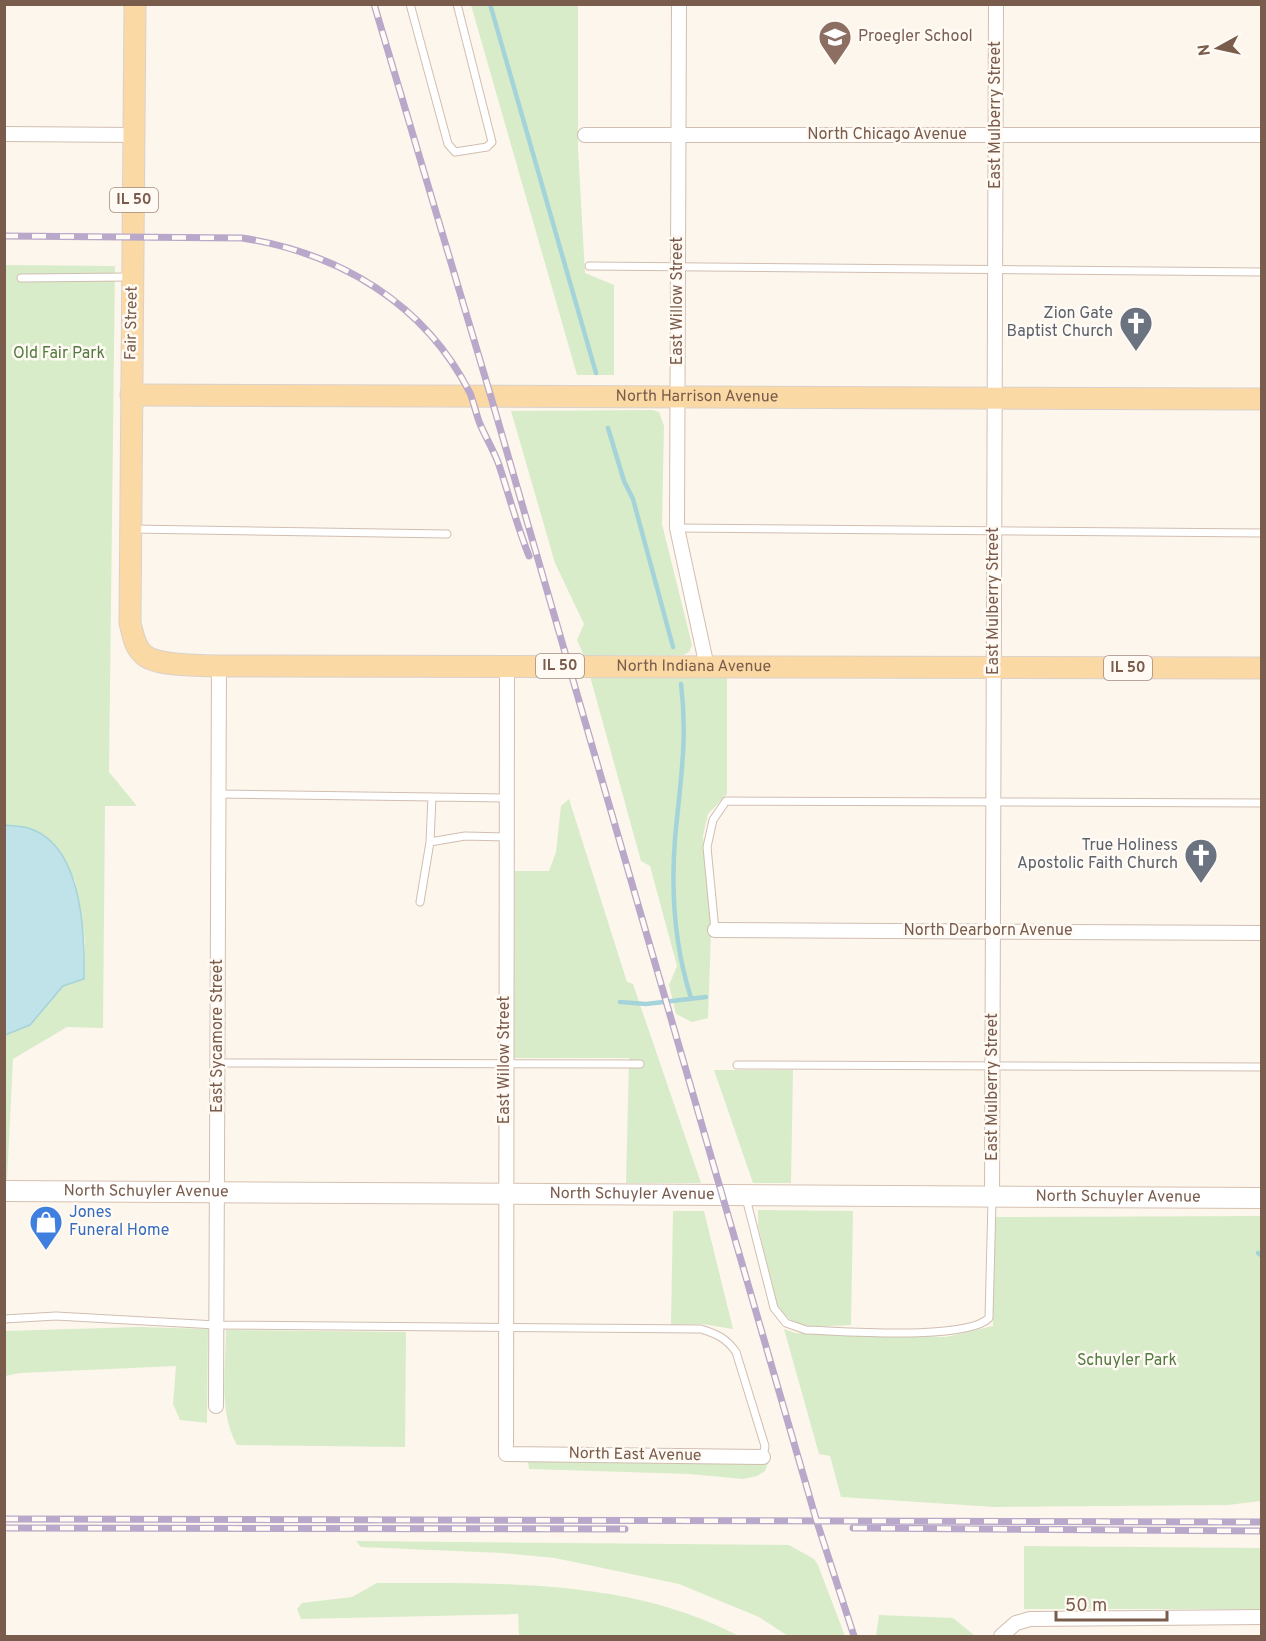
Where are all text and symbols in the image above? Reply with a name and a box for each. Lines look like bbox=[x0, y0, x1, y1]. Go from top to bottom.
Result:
north arrow bbox=[1188, 18, 1248, 78]
school or university icon: Proegler School bbox=[817, 19, 853, 66]
place label: Proegler School bbox=[858, 27, 973, 47]
street label: East Mulberry Street bbox=[986, 41, 1006, 189]
text: N bbox=[1194, 43, 1216, 57]
street label: North Chicago Avenue bbox=[807, 125, 967, 145]
road number: IL 50 bbox=[110, 188, 158, 212]
street label: East Willow Street bbox=[668, 237, 688, 365]
street label: Fair Street bbox=[121, 286, 143, 360]
place label: Zion Gate Baptist Church bbox=[1007, 304, 1113, 342]
church icon: Zion Gate Baptist Church bbox=[1118, 305, 1154, 352]
park label: Old Fair Park bbox=[13, 344, 105, 364]
street label: North Harrison Avenue bbox=[616, 387, 778, 407]
street label: East Mulberry Street bbox=[984, 527, 1004, 675]
road number: IL 50 bbox=[536, 654, 584, 678]
road number: IL 50 bbox=[1104, 656, 1152, 680]
street label: North Indiana Avenue bbox=[616, 657, 771, 677]
place label: True Holiness Apostolic Faith Church bbox=[1017, 836, 1178, 874]
church icon: True Holiness Apostolic Faith Church bbox=[1183, 837, 1219, 884]
street label: North Dearborn Avenue bbox=[903, 921, 1073, 941]
street label: East Sycamore Street bbox=[208, 959, 228, 1113]
street label: East Willow Street bbox=[495, 996, 515, 1124]
street label: East Mulberry Street bbox=[983, 1013, 1003, 1161]
street label: North Schuyler Avenue bbox=[63, 1181, 229, 1202]
street label: North Schuyler Avenue bbox=[549, 1184, 715, 1205]
street label: North Schuyler Avenue bbox=[1035, 1187, 1201, 1208]
place label: Jones Funeral Home bbox=[69, 1203, 169, 1241]
shop icon: Jones Funeral Home bbox=[28, 1204, 64, 1251]
park label: Schuyler Park bbox=[1077, 1351, 1177, 1371]
street label: North East Avenue bbox=[568, 1444, 702, 1466]
scale bar bbox=[1056, 1584, 1167, 1622]
text: 50 m bbox=[1065, 1595, 1107, 1618]

